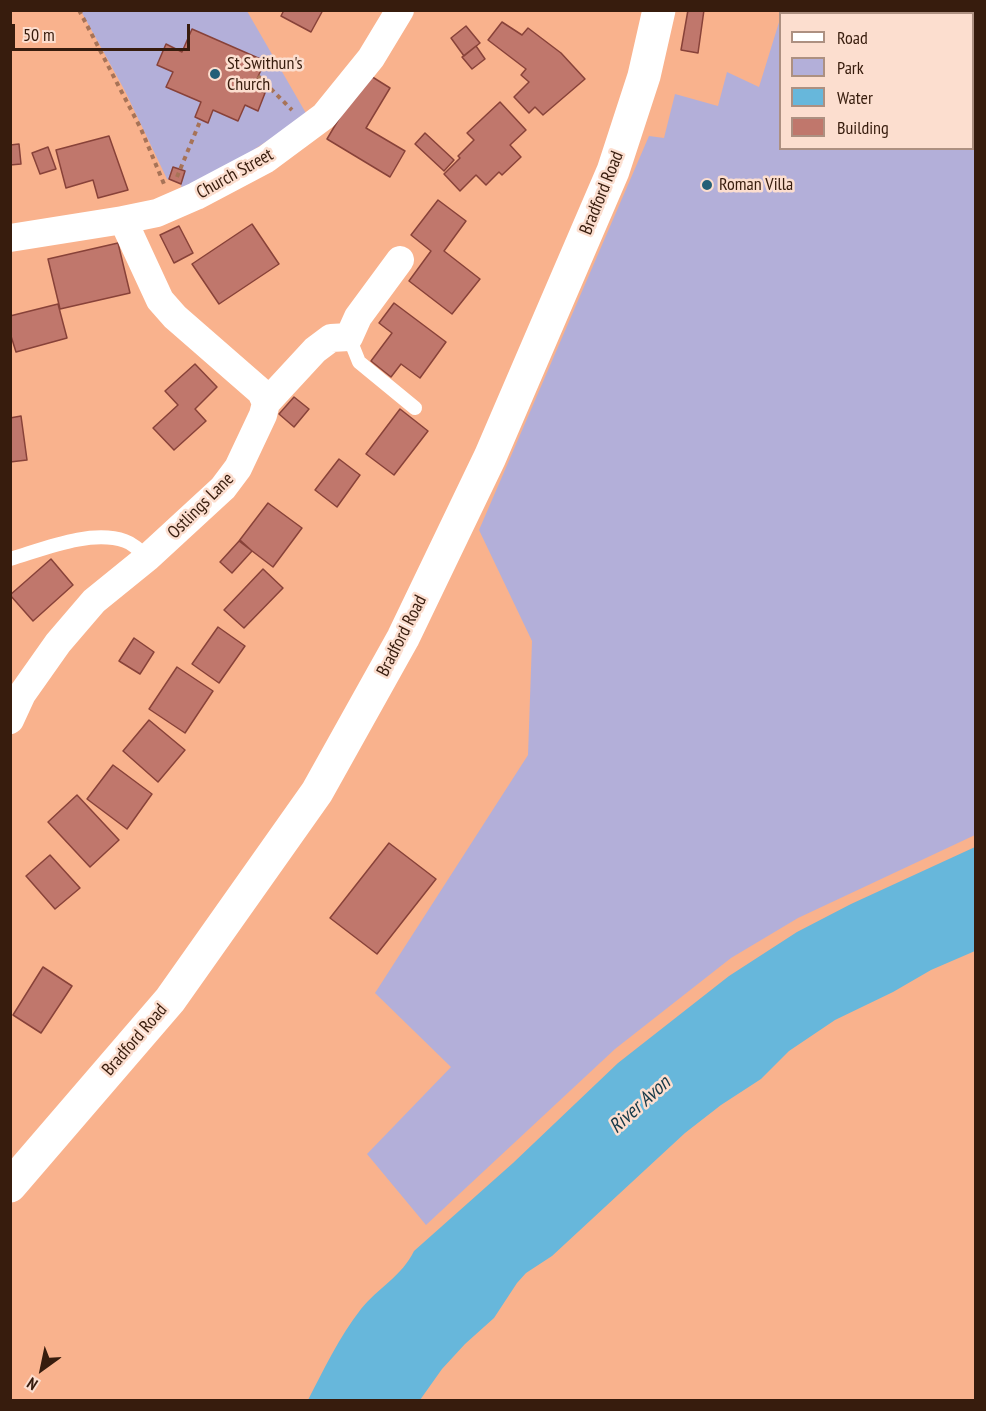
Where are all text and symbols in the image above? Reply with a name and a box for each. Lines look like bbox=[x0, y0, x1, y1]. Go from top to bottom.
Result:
scale bar bbox=[15, 12, 194, 50]
legend bbox=[779, 12, 974, 150]
text: 50 m bbox=[23, 23, 55, 46]
text: Road bbox=[837, 26, 868, 49]
place label: St Swithun's Church bbox=[227, 53, 303, 96]
text: Park bbox=[837, 56, 864, 79]
marker: St Swithun's Church bbox=[208, 67, 222, 81]
text: Water bbox=[837, 86, 873, 109]
text: Building bbox=[837, 116, 889, 139]
street label: Church Street bbox=[193, 144, 277, 204]
street label: Bradford Road bbox=[576, 148, 628, 238]
place label: Roman Villa bbox=[719, 174, 793, 196]
marker: Roman Villa bbox=[700, 178, 714, 192]
street label: Ostlings Lane bbox=[164, 469, 238, 543]
street label: Bradford Road bbox=[372, 592, 432, 680]
street label: Bradford Road bbox=[98, 1000, 172, 1080]
water label: River Avon bbox=[605, 1071, 675, 1139]
north arrow bbox=[12, 1339, 72, 1399]
text: N bbox=[23, 1373, 41, 1395]

